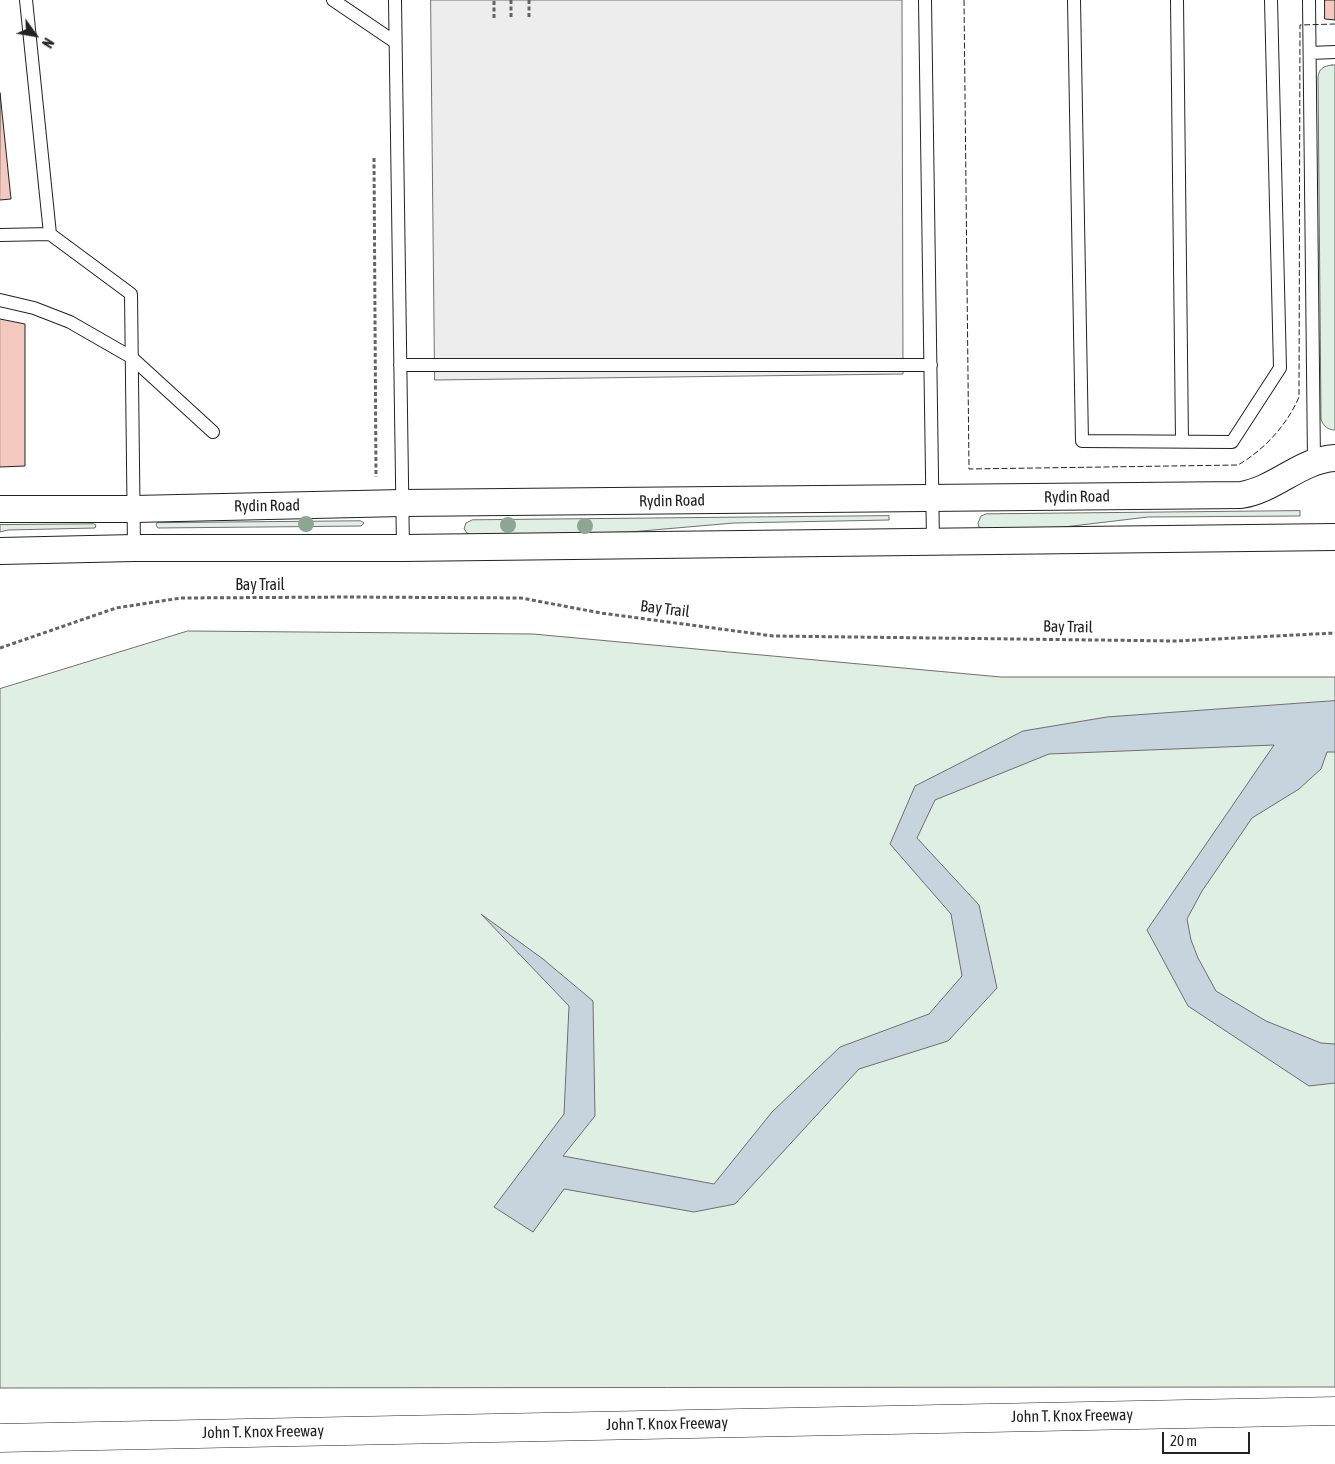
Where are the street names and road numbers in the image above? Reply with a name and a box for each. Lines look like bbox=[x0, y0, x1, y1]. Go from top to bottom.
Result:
street label: Rydin Road bbox=[1044, 487, 1110, 507]
street label: Rydin Road bbox=[639, 491, 705, 511]
street label: Rydin Road bbox=[234, 496, 300, 516]
street label: Bay Trail bbox=[235, 575, 285, 595]
street label: Bay Trail bbox=[639, 596, 691, 622]
street label: Bay Trail bbox=[1043, 617, 1093, 637]
street label: John T. Knox Freeway bbox=[1011, 1405, 1133, 1427]
street label: John T. Knox Freeway bbox=[606, 1413, 728, 1435]
street label: John T. Knox Freeway bbox=[202, 1421, 324, 1443]

